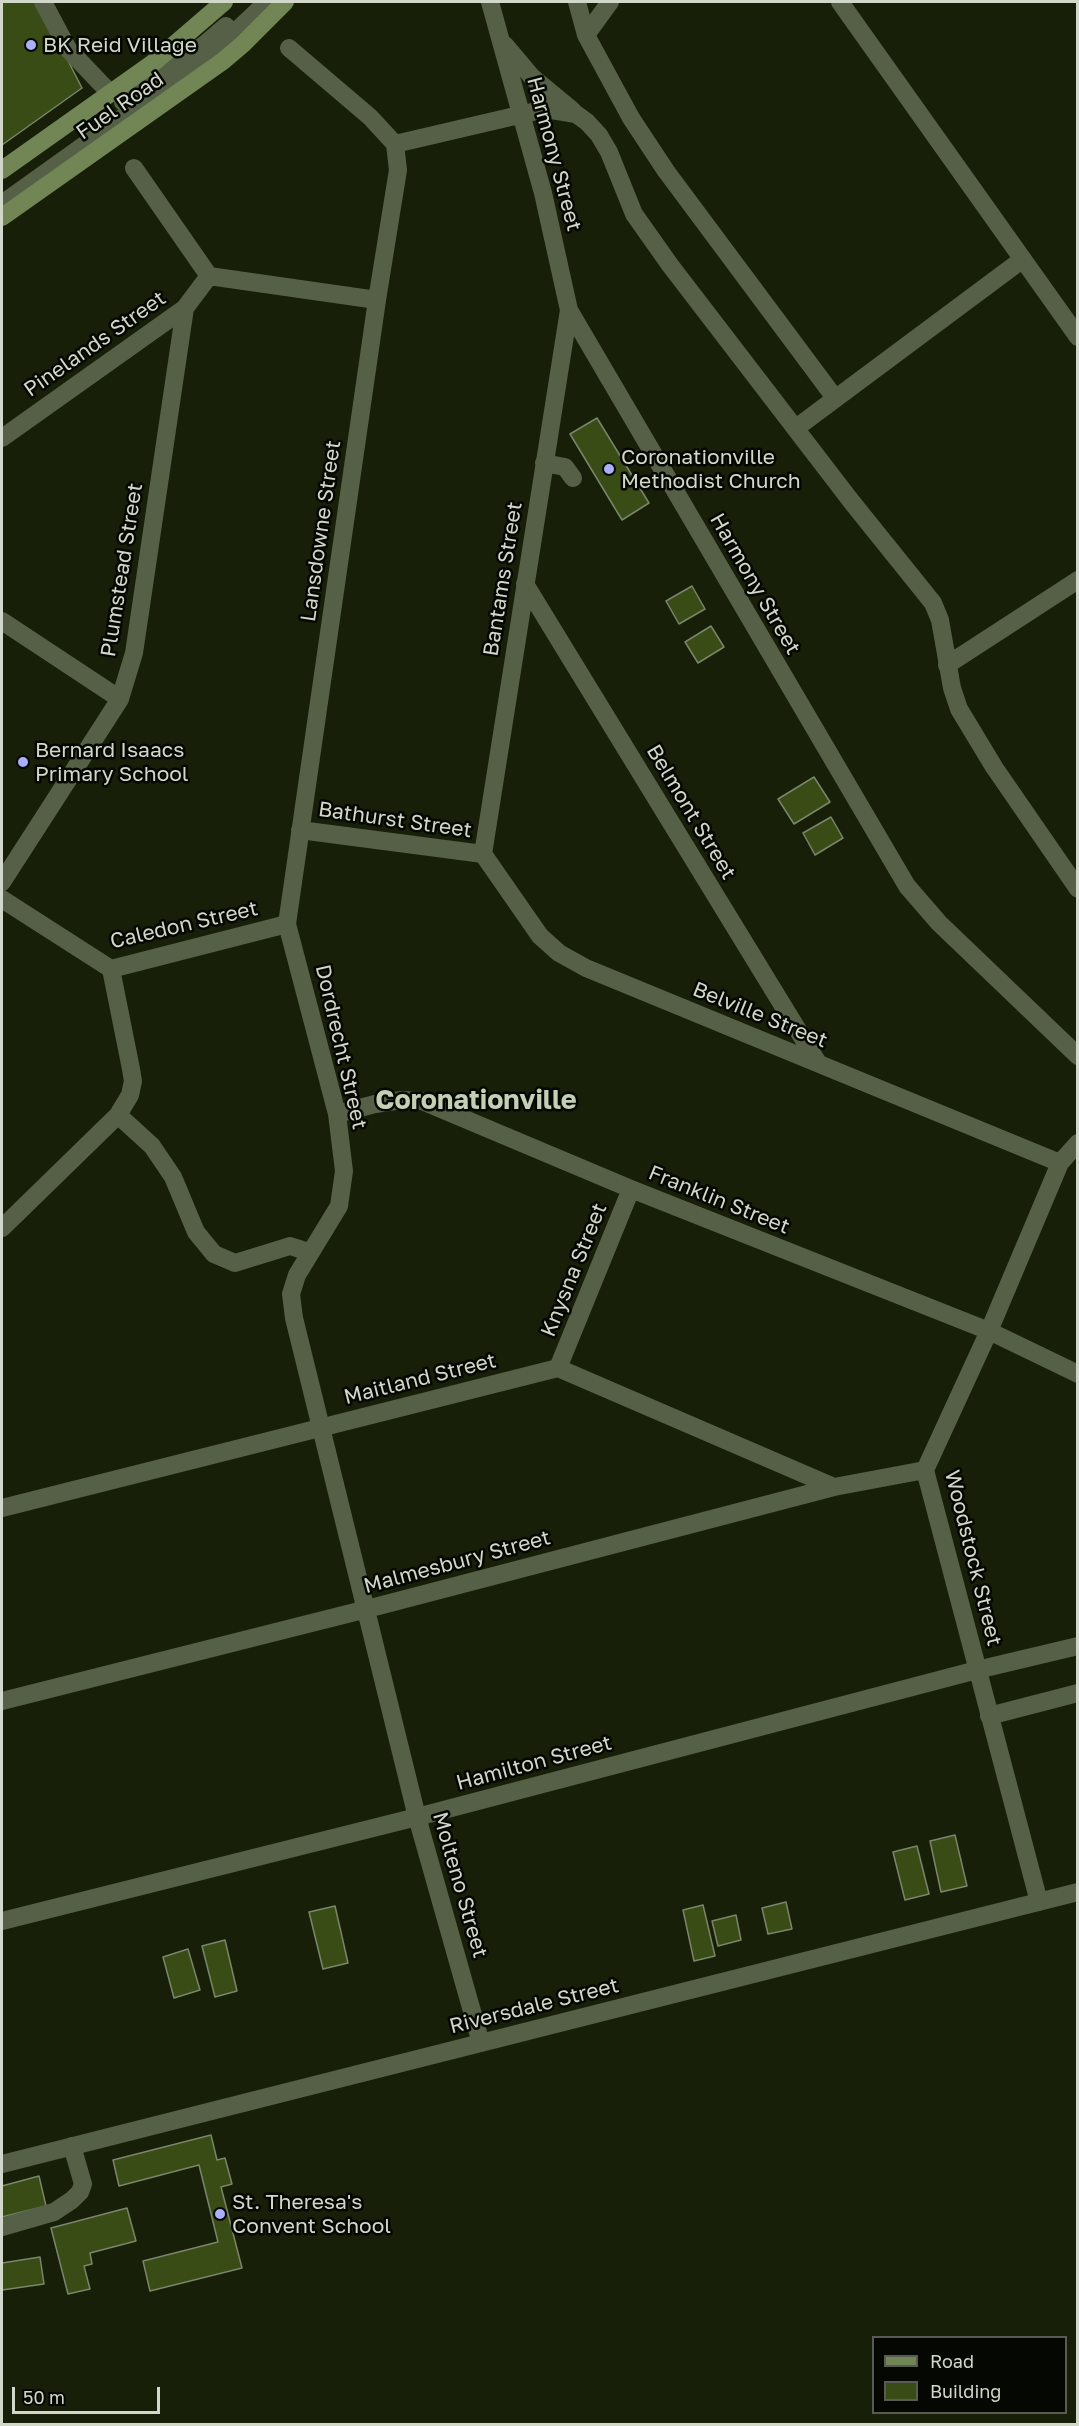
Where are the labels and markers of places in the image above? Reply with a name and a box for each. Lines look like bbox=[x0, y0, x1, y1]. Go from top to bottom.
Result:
place label: BK Reid Village bbox=[43, 32, 197, 58]
marker: BK Reid Village bbox=[24, 38, 38, 52]
place label: Coronationville Methodist Church bbox=[621, 444, 801, 494]
marker: Coronationville Methodist Church bbox=[602, 462, 616, 476]
place label: Bernard Isaacs Primary School bbox=[35, 737, 189, 787]
marker: Bernard Isaacs Primary School bbox=[16, 755, 30, 769]
place label: St. Theresa's Convent School bbox=[232, 2189, 391, 2239]
marker: St. Theresa's Convent School bbox=[213, 2207, 227, 2221]

